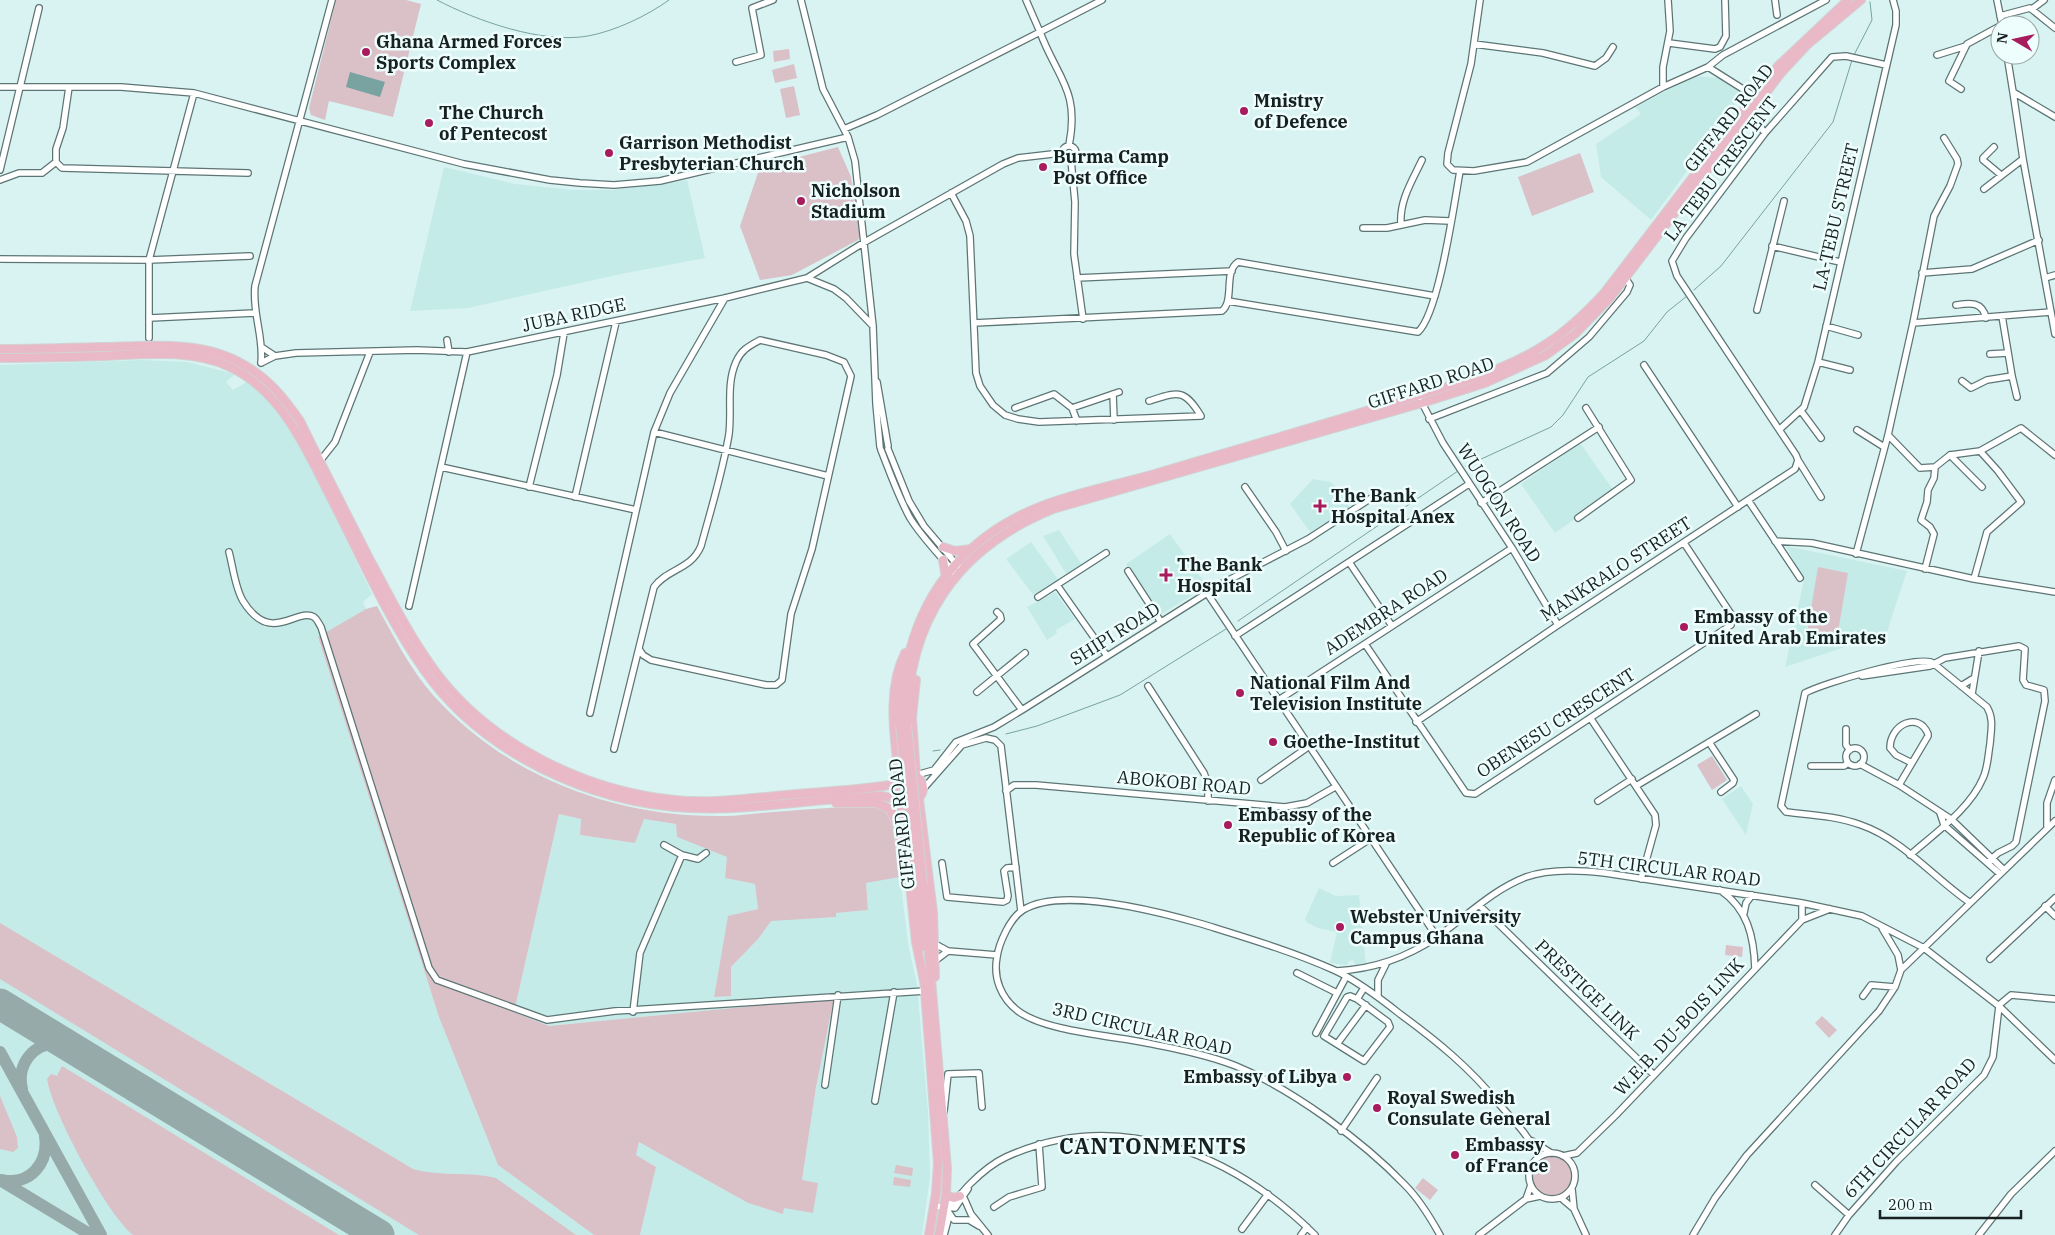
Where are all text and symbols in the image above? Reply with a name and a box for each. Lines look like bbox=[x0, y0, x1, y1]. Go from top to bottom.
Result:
north arrow bbox=[1990, 15, 2040, 65]
place label: Ghana Armed Forces Sports Complex bbox=[376, 30, 562, 74]
text: N bbox=[1992, 31, 2012, 45]
marker: Ghana Armed Forces Sports Complex bbox=[360, 46, 372, 58]
street label: GIFFARD ROAD bbox=[1679, 59, 1778, 177]
place label: Mnistry of Defence bbox=[1254, 89, 1348, 133]
street label: LA TEBU CRESCENT bbox=[1659, 92, 1783, 246]
place label: The Church of Pentecost bbox=[439, 101, 547, 145]
marker: Mnistry of Defence bbox=[1238, 105, 1250, 117]
marker: The Church of Pentecost bbox=[423, 117, 435, 129]
place label: Garrison Methodist Presbyterian Church bbox=[619, 131, 805, 175]
street label: LA-TEBU STREET bbox=[1807, 141, 1864, 293]
place label: Burma Camp Post Office bbox=[1053, 145, 1169, 189]
marker: Garrison Methodist Presbyterian Church bbox=[603, 147, 615, 159]
marker: Burma Camp Post Office bbox=[1037, 161, 1049, 173]
place label: Nicholson Stadium bbox=[811, 179, 901, 223]
marker: Nicholson Stadium bbox=[795, 195, 807, 207]
street label: JUBA RIDGE bbox=[520, 292, 628, 337]
street label: GIFFARD ROAD bbox=[1365, 351, 1497, 414]
street label: WUOGON ROAD bbox=[1452, 439, 1547, 567]
place label: The Bank Hospital Anex bbox=[1331, 484, 1455, 528]
marker: The Bank Hospital Anex bbox=[1313, 499, 1327, 513]
street label: MANKRALO STREET bbox=[1536, 511, 1696, 626]
place label: The Bank Hospital bbox=[1177, 553, 1263, 597]
street label: ADEMBRA ROAD bbox=[1320, 563, 1452, 660]
marker: The Bank Hospital bbox=[1159, 568, 1173, 582]
street label: SHIPI ROAD bbox=[1065, 597, 1164, 670]
place label: Embassy of the United Arab Emirates bbox=[1694, 605, 1886, 649]
marker: Embassy of the United Arab Emirates bbox=[1678, 621, 1690, 633]
street label: OBENESU CRESCENT bbox=[1472, 662, 1640, 783]
place label: National Film And Television Institute bbox=[1250, 671, 1422, 715]
marker: National Film And Television Institute bbox=[1234, 687, 1246, 699]
place label: Goethe-Institut bbox=[1283, 730, 1420, 753]
marker: Goethe-Institut bbox=[1267, 736, 1279, 748]
street label: GIFFARD ROAD bbox=[883, 757, 920, 891]
street label: ABOKOBI ROAD bbox=[1116, 765, 1252, 800]
place label: Embassy of the Republic of Korea bbox=[1238, 803, 1396, 847]
marker: Embassy of the Republic of Korea bbox=[1222, 819, 1234, 831]
street label: 5TH CIRCULAR ROAD bbox=[1576, 846, 1762, 891]
place label: Webster University Campus Ghana bbox=[1350, 905, 1522, 949]
marker: Webster University Campus Ghana bbox=[1334, 921, 1346, 933]
street label: PRESTIGE LINK bbox=[1531, 934, 1644, 1045]
street label: W.E.B. DU-BOIS LINK bbox=[1609, 953, 1749, 1101]
street label: 3RD CIRCULAR ROAD bbox=[1050, 997, 1234, 1060]
street label: 6TH CIRCULAR ROAD bbox=[1838, 1052, 1981, 1203]
place label: Embassy of Libya bbox=[1183, 1065, 1337, 1088]
marker: Embassy of Libya bbox=[1341, 1071, 1353, 1083]
place label: Royal Swedish Consulate General bbox=[1387, 1086, 1551, 1130]
marker: Royal Swedish Consulate General bbox=[1371, 1102, 1383, 1114]
district label: CANTONMENTS bbox=[1059, 1131, 1247, 1160]
place label: Embassy of France bbox=[1465, 1133, 1548, 1177]
marker: Embassy of France bbox=[1449, 1149, 1461, 1161]
scale bar bbox=[1880, 1188, 2021, 1220]
text: 200 m bbox=[1888, 1195, 1933, 1214]

